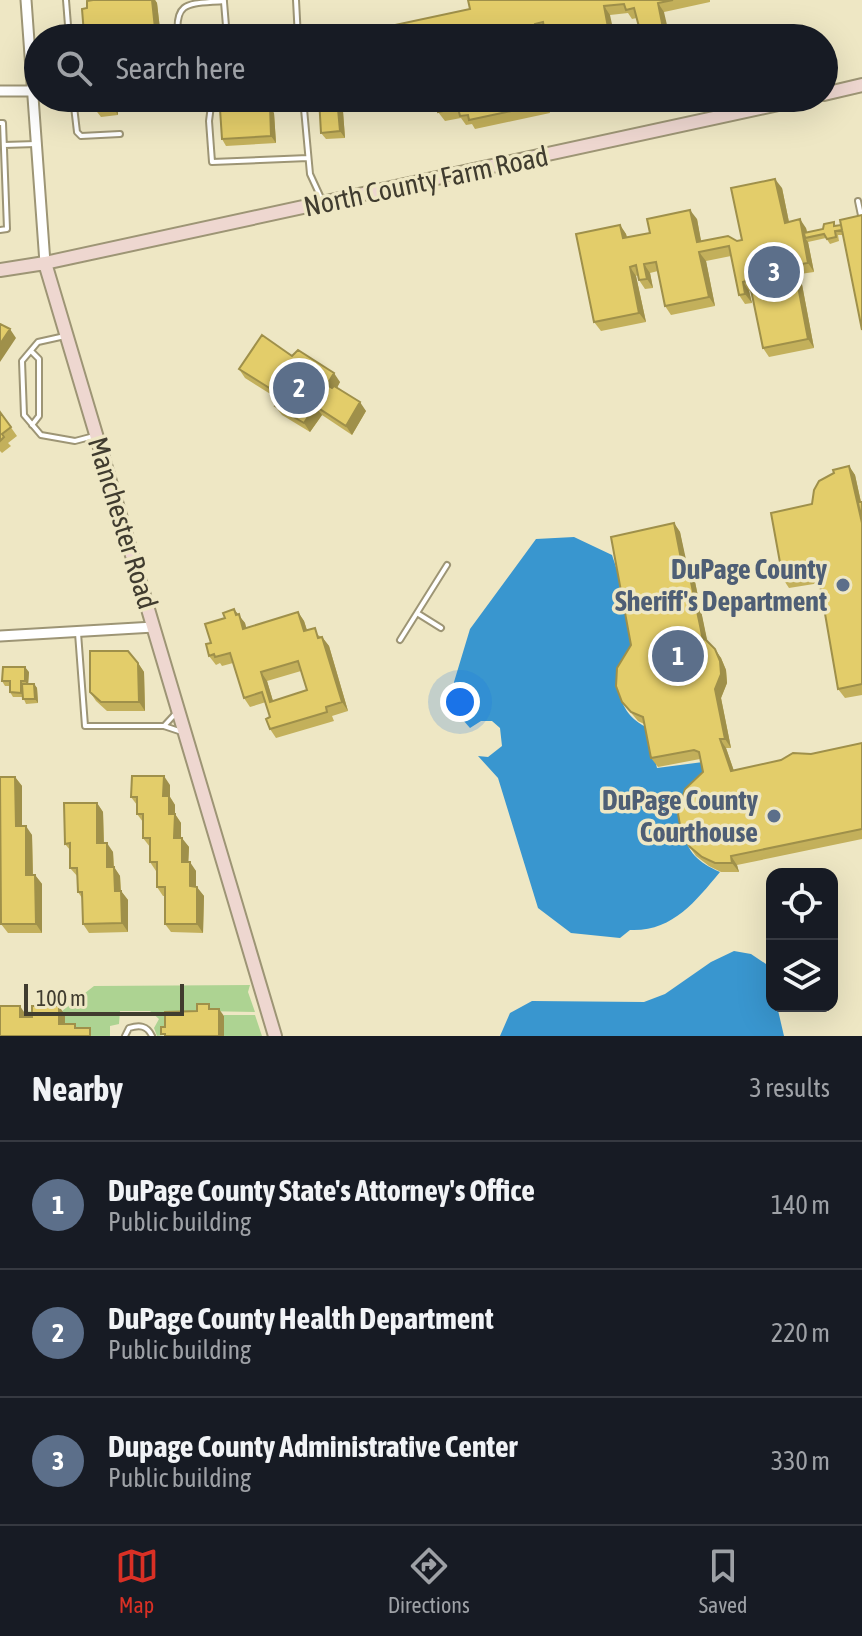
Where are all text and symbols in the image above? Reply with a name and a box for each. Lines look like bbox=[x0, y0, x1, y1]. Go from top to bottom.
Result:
search box bbox=[24, 24, 838, 112]
icon: search bbox=[52, 46, 96, 90]
text: Search here bbox=[116, 51, 245, 85]
street label: North County Farm Road bbox=[301, 139, 551, 223]
pin: 3 bbox=[748, 242, 800, 302]
pin: 2 bbox=[273, 358, 325, 418]
street label: Manchester Road bbox=[82, 433, 164, 613]
place label: DuPage County Sheriff's Department bbox=[615, 553, 827, 617]
marker: DuPage County Sheriff's Department bbox=[834, 576, 852, 594]
pin: 1 bbox=[652, 626, 704, 686]
your location bbox=[440, 682, 480, 722]
place label: DuPage County Courthouse bbox=[602, 784, 758, 848]
marker: DuPage County Courthouse bbox=[765, 807, 783, 825]
map controls bbox=[766, 868, 838, 1012]
button: locate bbox=[766, 868, 838, 940]
button: layers bbox=[766, 940, 838, 1012]
scale bar bbox=[24, 980, 184, 1016]
text: 100 m bbox=[36, 985, 86, 1011]
text: Nearby bbox=[32, 1069, 123, 1108]
text: 3 results bbox=[749, 1073, 830, 1103]
text: DuPage County State's Attorney's Office bbox=[108, 1173, 535, 1207]
text: 1 bbox=[52, 1190, 64, 1220]
text: 140 m bbox=[771, 1190, 830, 1220]
text: Public building bbox=[108, 1207, 251, 1237]
text: DuPage County Health Department bbox=[108, 1301, 494, 1335]
text: 2 bbox=[52, 1318, 64, 1348]
text: 220 m bbox=[771, 1318, 830, 1348]
text: Public building bbox=[108, 1335, 251, 1365]
text: Dupage County Administrative Center bbox=[108, 1429, 517, 1463]
text: 3 bbox=[52, 1446, 64, 1476]
text: 330 m bbox=[771, 1446, 830, 1476]
text: Public building bbox=[108, 1463, 251, 1493]
tab: Map bbox=[115, 1544, 159, 1618]
tab: Directions bbox=[388, 1544, 470, 1618]
tab: Saved bbox=[699, 1544, 747, 1618]

